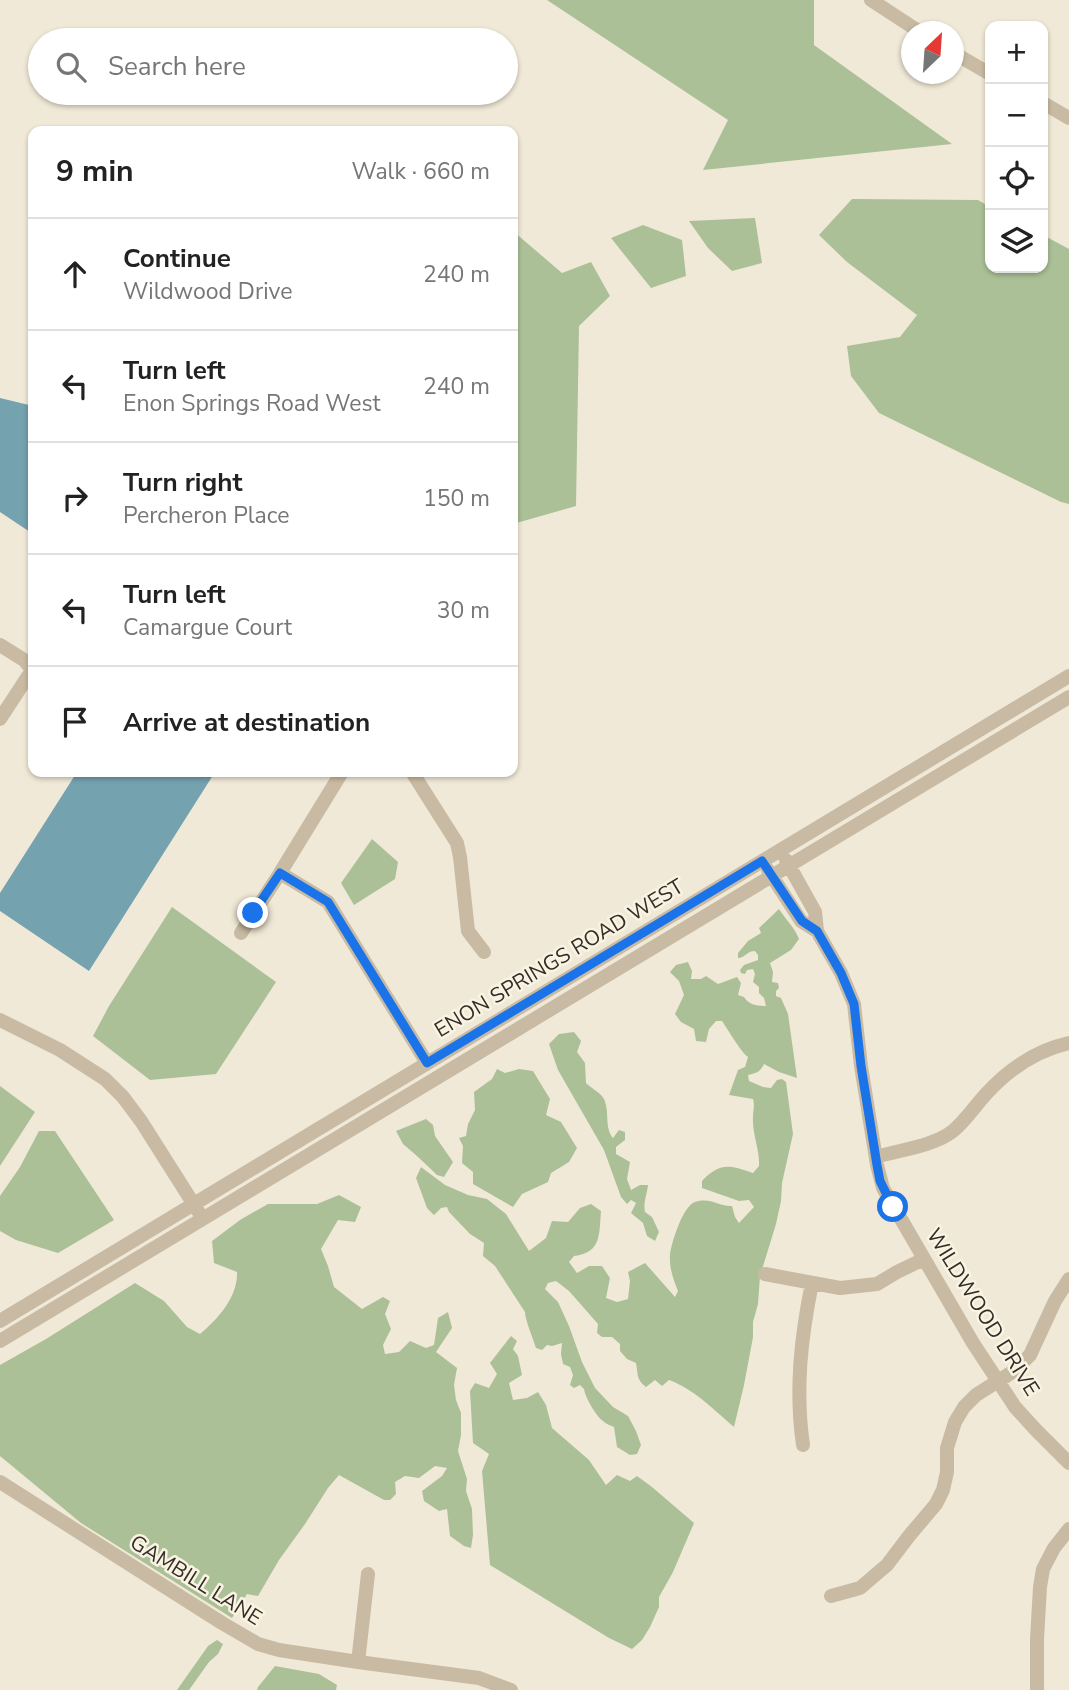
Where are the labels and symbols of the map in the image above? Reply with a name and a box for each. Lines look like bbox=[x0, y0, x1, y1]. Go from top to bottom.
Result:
north arrow bbox=[901, 21, 964, 84]
street label: ENON SPRINGS ROAD WEST bbox=[429, 872, 689, 1044]
route end bbox=[237, 897, 268, 928]
route start bbox=[877, 1191, 908, 1222]
street label: WILDWOOD DRIVE bbox=[920, 1223, 1046, 1401]
street label: GAMBILL LANE bbox=[125, 1528, 267, 1632]

